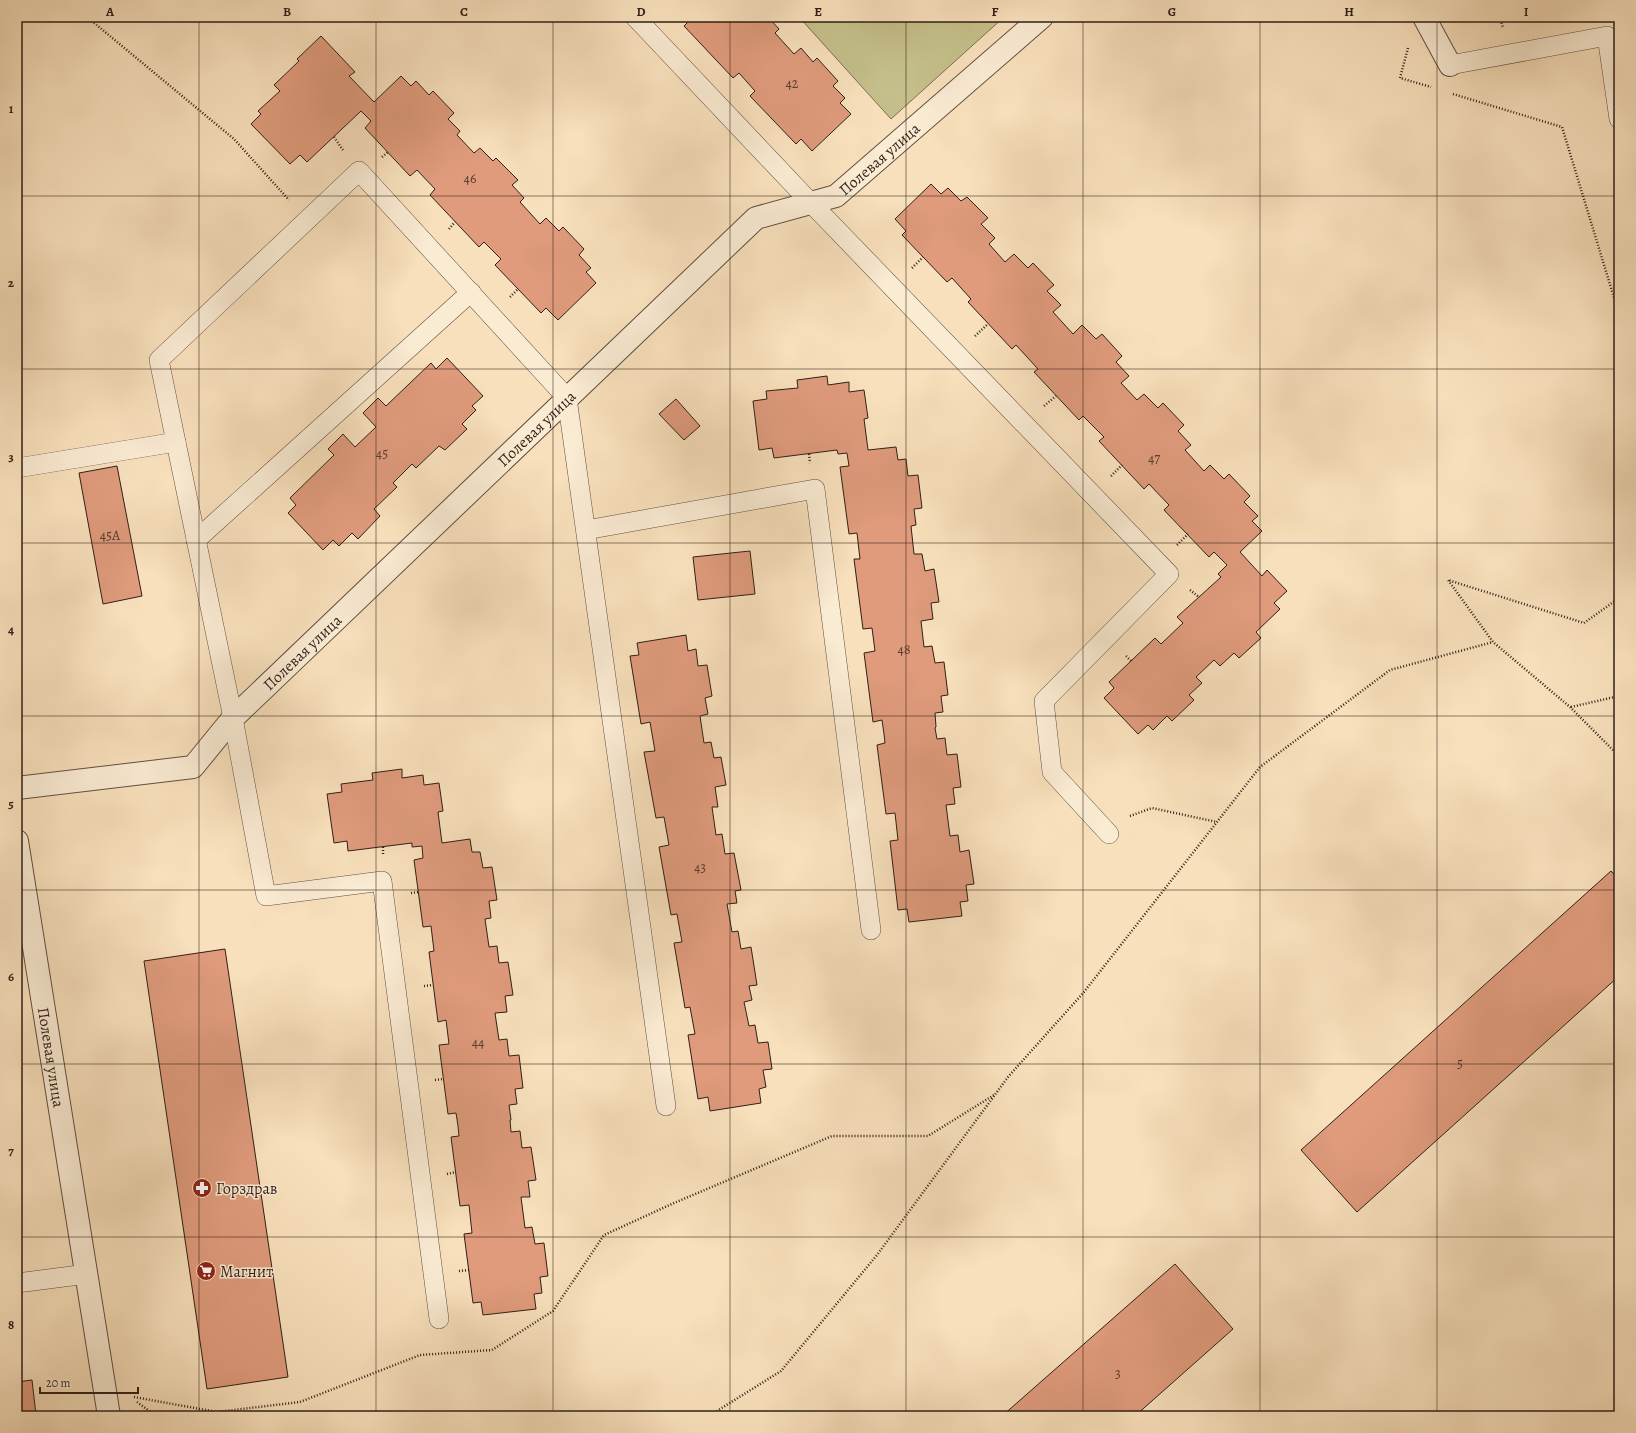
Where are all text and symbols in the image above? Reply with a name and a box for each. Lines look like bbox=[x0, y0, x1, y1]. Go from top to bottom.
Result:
text: A bbox=[105, 3, 115, 20]
text: B bbox=[283, 3, 291, 20]
text: C bbox=[460, 3, 468, 20]
text: D bbox=[636, 3, 646, 20]
text: E bbox=[814, 3, 822, 20]
text: F bbox=[992, 3, 999, 20]
text: G bbox=[1168, 3, 1176, 20]
text: H bbox=[1344, 3, 1354, 20]
text: I bbox=[1524, 3, 1529, 20]
house number: 42 bbox=[786, 74, 799, 93]
text: 1 bbox=[9, 100, 14, 117]
street label: Полевая улица bbox=[834, 117, 926, 201]
house number: 46 bbox=[464, 169, 476, 188]
text: 2 bbox=[8, 274, 15, 291]
street label: Полевая улица bbox=[493, 385, 582, 472]
house number: 45 bbox=[376, 444, 388, 463]
text: 3 bbox=[8, 448, 14, 465]
house number: 47 bbox=[1148, 449, 1160, 468]
house number: 45А bbox=[100, 526, 121, 545]
street label: Полевая улица bbox=[259, 609, 347, 696]
text: 4 bbox=[8, 621, 14, 638]
house number: 48 bbox=[897, 640, 911, 659]
text: 5 bbox=[8, 795, 14, 812]
house number: 43 bbox=[694, 858, 706, 877]
text: 6 bbox=[8, 968, 14, 985]
street label: Полевая улица bbox=[32, 1006, 70, 1110]
house number: 44 bbox=[472, 1033, 484, 1052]
house number: 5 bbox=[1457, 1054, 1463, 1073]
text: 7 bbox=[8, 1142, 14, 1159]
pharmacy icon: Горздрав bbox=[191, 1177, 213, 1199]
place label: Горздрав bbox=[216, 1178, 277, 1200]
supermarket icon: Магнит bbox=[195, 1260, 217, 1282]
place label: Магнит bbox=[220, 1261, 273, 1283]
text: 8 bbox=[8, 1316, 14, 1333]
house number: 3 bbox=[1115, 1364, 1121, 1383]
scale bar bbox=[40, 1369, 138, 1395]
text: 20 m bbox=[46, 1375, 70, 1391]

